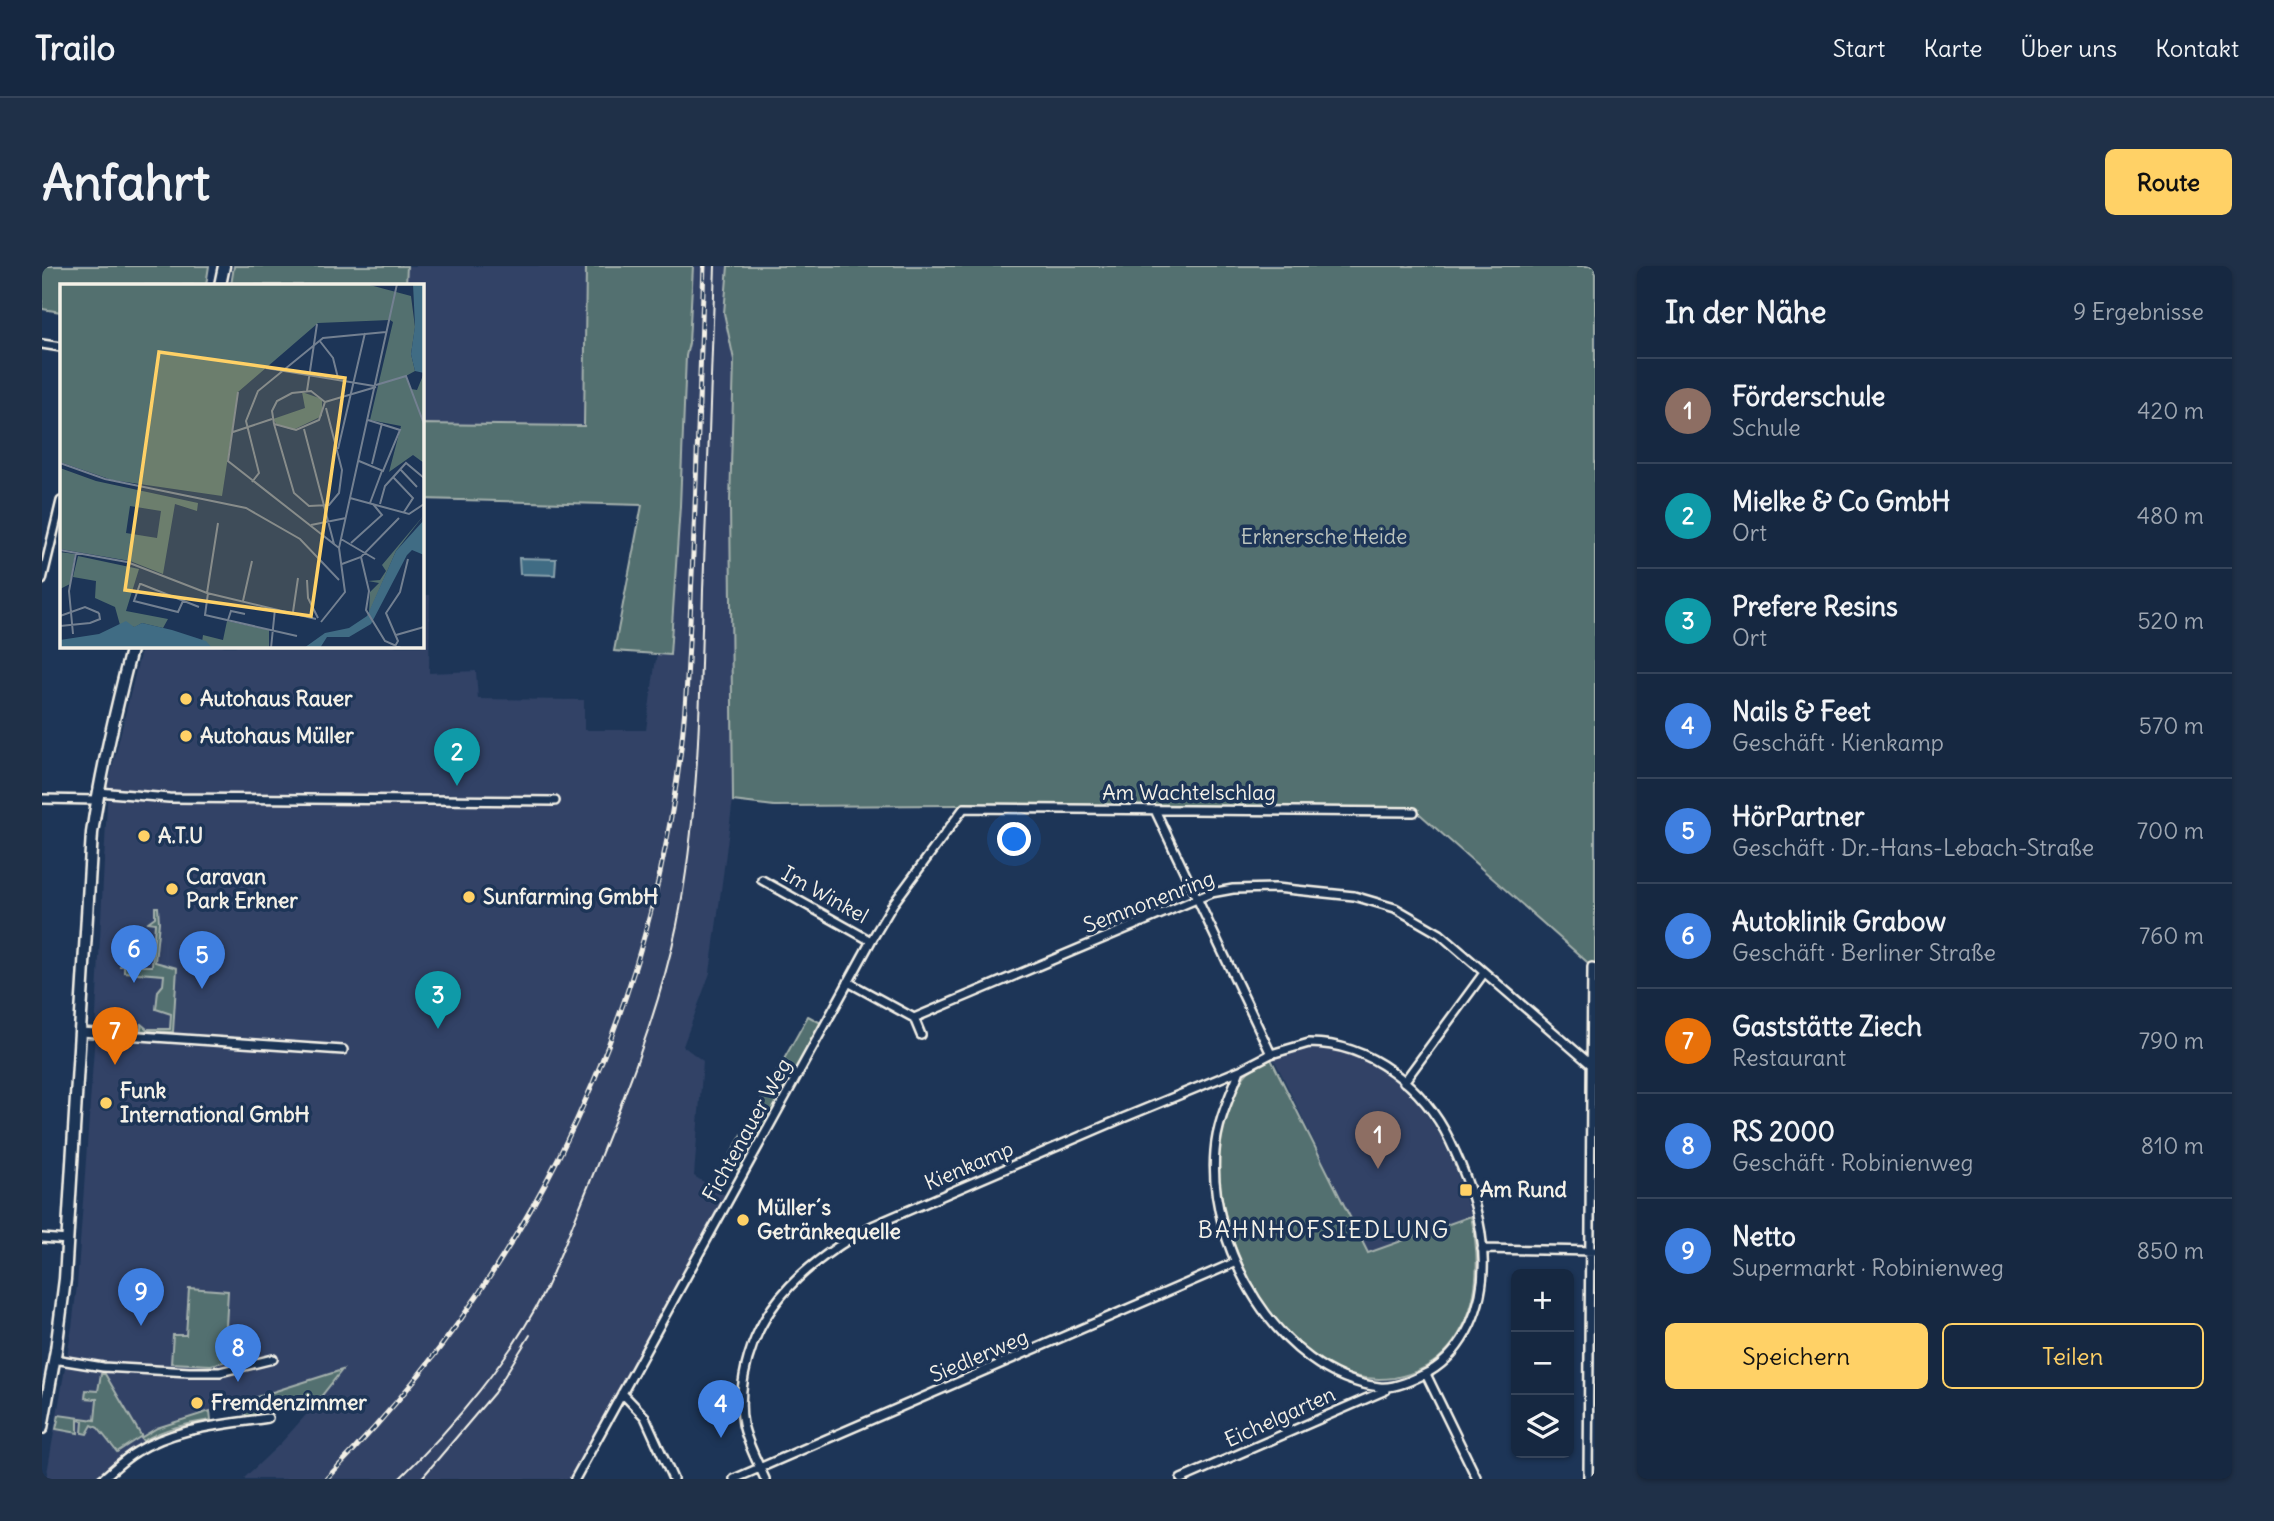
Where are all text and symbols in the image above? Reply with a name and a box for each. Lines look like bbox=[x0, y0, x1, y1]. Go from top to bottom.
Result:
text: Trailo bbox=[35, 27, 115, 69]
text: Start bbox=[1833, 33, 1885, 63]
text: Karte bbox=[1923, 33, 1982, 63]
text: Über uns bbox=[2020, 33, 2117, 63]
text: Kontakt bbox=[2155, 33, 2239, 63]
button: Route bbox=[2105, 149, 2232, 215]
text: Anfahrt bbox=[42, 152, 210, 213]
inset map bbox=[60, 284, 424, 648]
text: In der Nähe bbox=[1665, 293, 1827, 331]
text: 9 Ergebnisse bbox=[2073, 297, 2204, 326]
text: Förderschule bbox=[1732, 380, 1885, 413]
text: 1 bbox=[1683, 396, 1693, 425]
text: 420 m bbox=[2137, 396, 2204, 425]
text: Schule bbox=[1732, 413, 1801, 442]
text: Mielke & Co GmbH bbox=[1732, 485, 1950, 518]
text: 2 bbox=[1682, 501, 1694, 530]
text: 480 m bbox=[2137, 501, 2204, 530]
text: Ort bbox=[1732, 518, 1767, 547]
park label: Erknersche Heide bbox=[1241, 523, 1407, 550]
text: Prefere Resins bbox=[1732, 590, 1898, 623]
text: 3 bbox=[1681, 606, 1695, 635]
text: 520 m bbox=[2137, 606, 2204, 635]
text: Ort bbox=[1732, 623, 1767, 652]
place label: Autohaus Rauer bbox=[200, 685, 353, 712]
marker: Autohaus Rauer bbox=[178, 691, 194, 707]
text: Nails & Feet bbox=[1732, 695, 1870, 728]
text: 4 bbox=[1681, 711, 1695, 740]
text: 570 m bbox=[2139, 711, 2204, 740]
place label: Autohaus Müller bbox=[200, 722, 354, 749]
marker: Autohaus Müller bbox=[178, 728, 194, 744]
pin: 2 bbox=[434, 728, 480, 786]
text: Geschäft · Kienkamp bbox=[1732, 728, 1944, 757]
street label: Am Wachtelschlag bbox=[1102, 779, 1276, 806]
text: HörPartner bbox=[1732, 800, 1865, 833]
text: 5 bbox=[1681, 816, 1695, 845]
text: 700 m bbox=[2137, 816, 2204, 845]
place label: A.T.U bbox=[158, 822, 203, 849]
your location bbox=[997, 822, 1031, 856]
marker: A.T.U bbox=[136, 828, 152, 844]
text: Geschäft · Dr.-Hans-Lebach-Straße bbox=[1732, 833, 2094, 862]
street label: Im Winkel bbox=[777, 860, 873, 929]
place label: Caravan Park Erkner bbox=[186, 863, 298, 914]
street label: Semnonenring bbox=[1079, 864, 1218, 939]
marker: Caravan Park Erkner bbox=[164, 881, 180, 897]
place label: Sunfarming GmbH bbox=[483, 883, 658, 910]
marker: Sunfarming GmbH bbox=[461, 889, 477, 905]
text: Autoklinik Grabow bbox=[1732, 905, 1946, 938]
text: 6 bbox=[1681, 921, 1695, 950]
text: 760 m bbox=[2139, 921, 2204, 950]
pin: 6 bbox=[111, 925, 157, 983]
pin: 5 bbox=[179, 931, 225, 989]
text: Geschäft · Berliner Straße bbox=[1732, 938, 1996, 967]
pin: 3 bbox=[415, 971, 461, 1029]
pin: 7 bbox=[92, 1007, 138, 1065]
text: Gaststätte Ziech bbox=[1732, 1010, 1922, 1043]
text: 7 bbox=[1682, 1026, 1694, 1055]
text: 790 m bbox=[2139, 1026, 2204, 1055]
text: Restaurant bbox=[1732, 1043, 1846, 1072]
street label: Fichtenauer Weg bbox=[696, 1053, 797, 1206]
place label: Funk International GmbH bbox=[120, 1077, 310, 1128]
marker: Funk International GmbH bbox=[98, 1095, 114, 1111]
pin: 1 bbox=[1355, 1111, 1401, 1169]
text: RS 2000 bbox=[1732, 1115, 1835, 1148]
text: 8 bbox=[1681, 1131, 1695, 1160]
text: 810 m bbox=[2141, 1131, 2204, 1160]
street label: Kienkamp bbox=[920, 1135, 1017, 1196]
text: Geschäft · Robinienweg bbox=[1732, 1148, 1973, 1177]
place label: Am Rund bbox=[1480, 1176, 1568, 1203]
marker: Am Rund bbox=[1458, 1182, 1474, 1198]
place label: Müller´s Getränkequelle bbox=[757, 1194, 901, 1245]
marker: Müller´s Getränkequelle bbox=[735, 1212, 751, 1228]
district label: BAHNHOFSIEDLUNG bbox=[1198, 1215, 1450, 1244]
text: Netto bbox=[1732, 1220, 1796, 1253]
text: 9 bbox=[1681, 1236, 1695, 1265]
text: 850 m bbox=[2137, 1236, 2204, 1265]
text: Supermarkt · Robinienweg bbox=[1732, 1253, 2004, 1282]
pin: 9 bbox=[118, 1268, 164, 1326]
map controls bbox=[1511, 1269, 1574, 1458]
button: + bbox=[1511, 1269, 1574, 1332]
street label: Siedlerweg bbox=[926, 1323, 1032, 1388]
button: Speichern bbox=[1665, 1323, 1928, 1389]
button: Teilen bbox=[1942, 1323, 2204, 1389]
pin: 8 bbox=[215, 1324, 261, 1382]
button: − bbox=[1511, 1332, 1574, 1395]
pin: 4 bbox=[698, 1380, 744, 1438]
street label: Eichelgarten bbox=[1220, 1380, 1339, 1453]
place label: Fremdenzimmer bbox=[211, 1389, 367, 1416]
marker: Fremdenzimmer bbox=[189, 1395, 205, 1411]
button: layers bbox=[1511, 1395, 1574, 1458]

